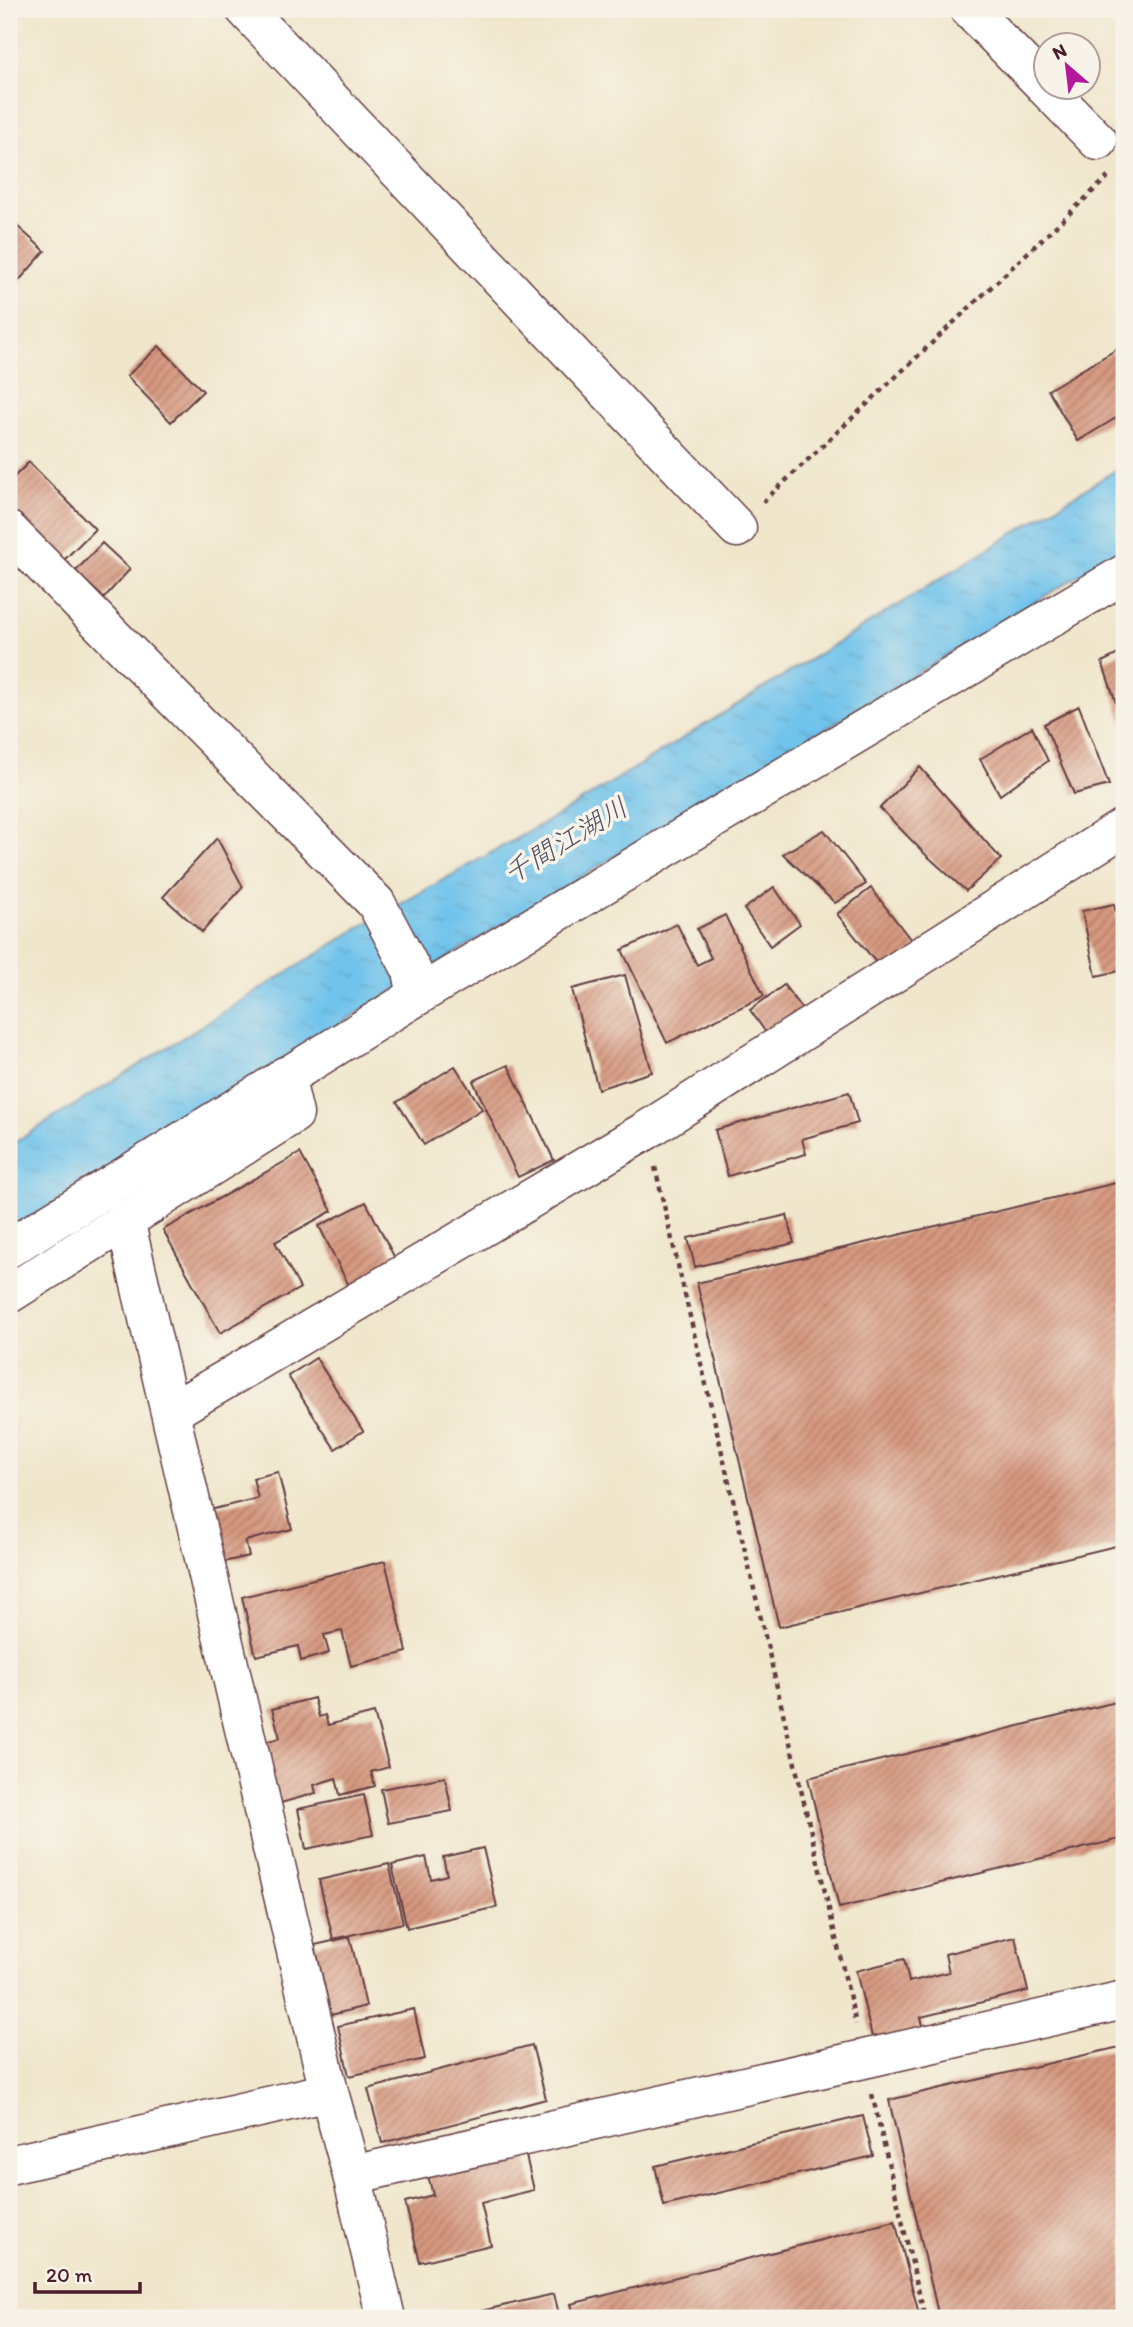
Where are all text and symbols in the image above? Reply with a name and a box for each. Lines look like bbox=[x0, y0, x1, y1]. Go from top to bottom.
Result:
north arrow bbox=[1032, 32, 1102, 102]
text: N bbox=[1048, 38, 1070, 65]
water label: 千間江湖川 bbox=[496, 789, 634, 891]
scale bar bbox=[35, 2250, 140, 2294]
text: 20 m bbox=[46, 2262, 93, 2287]

